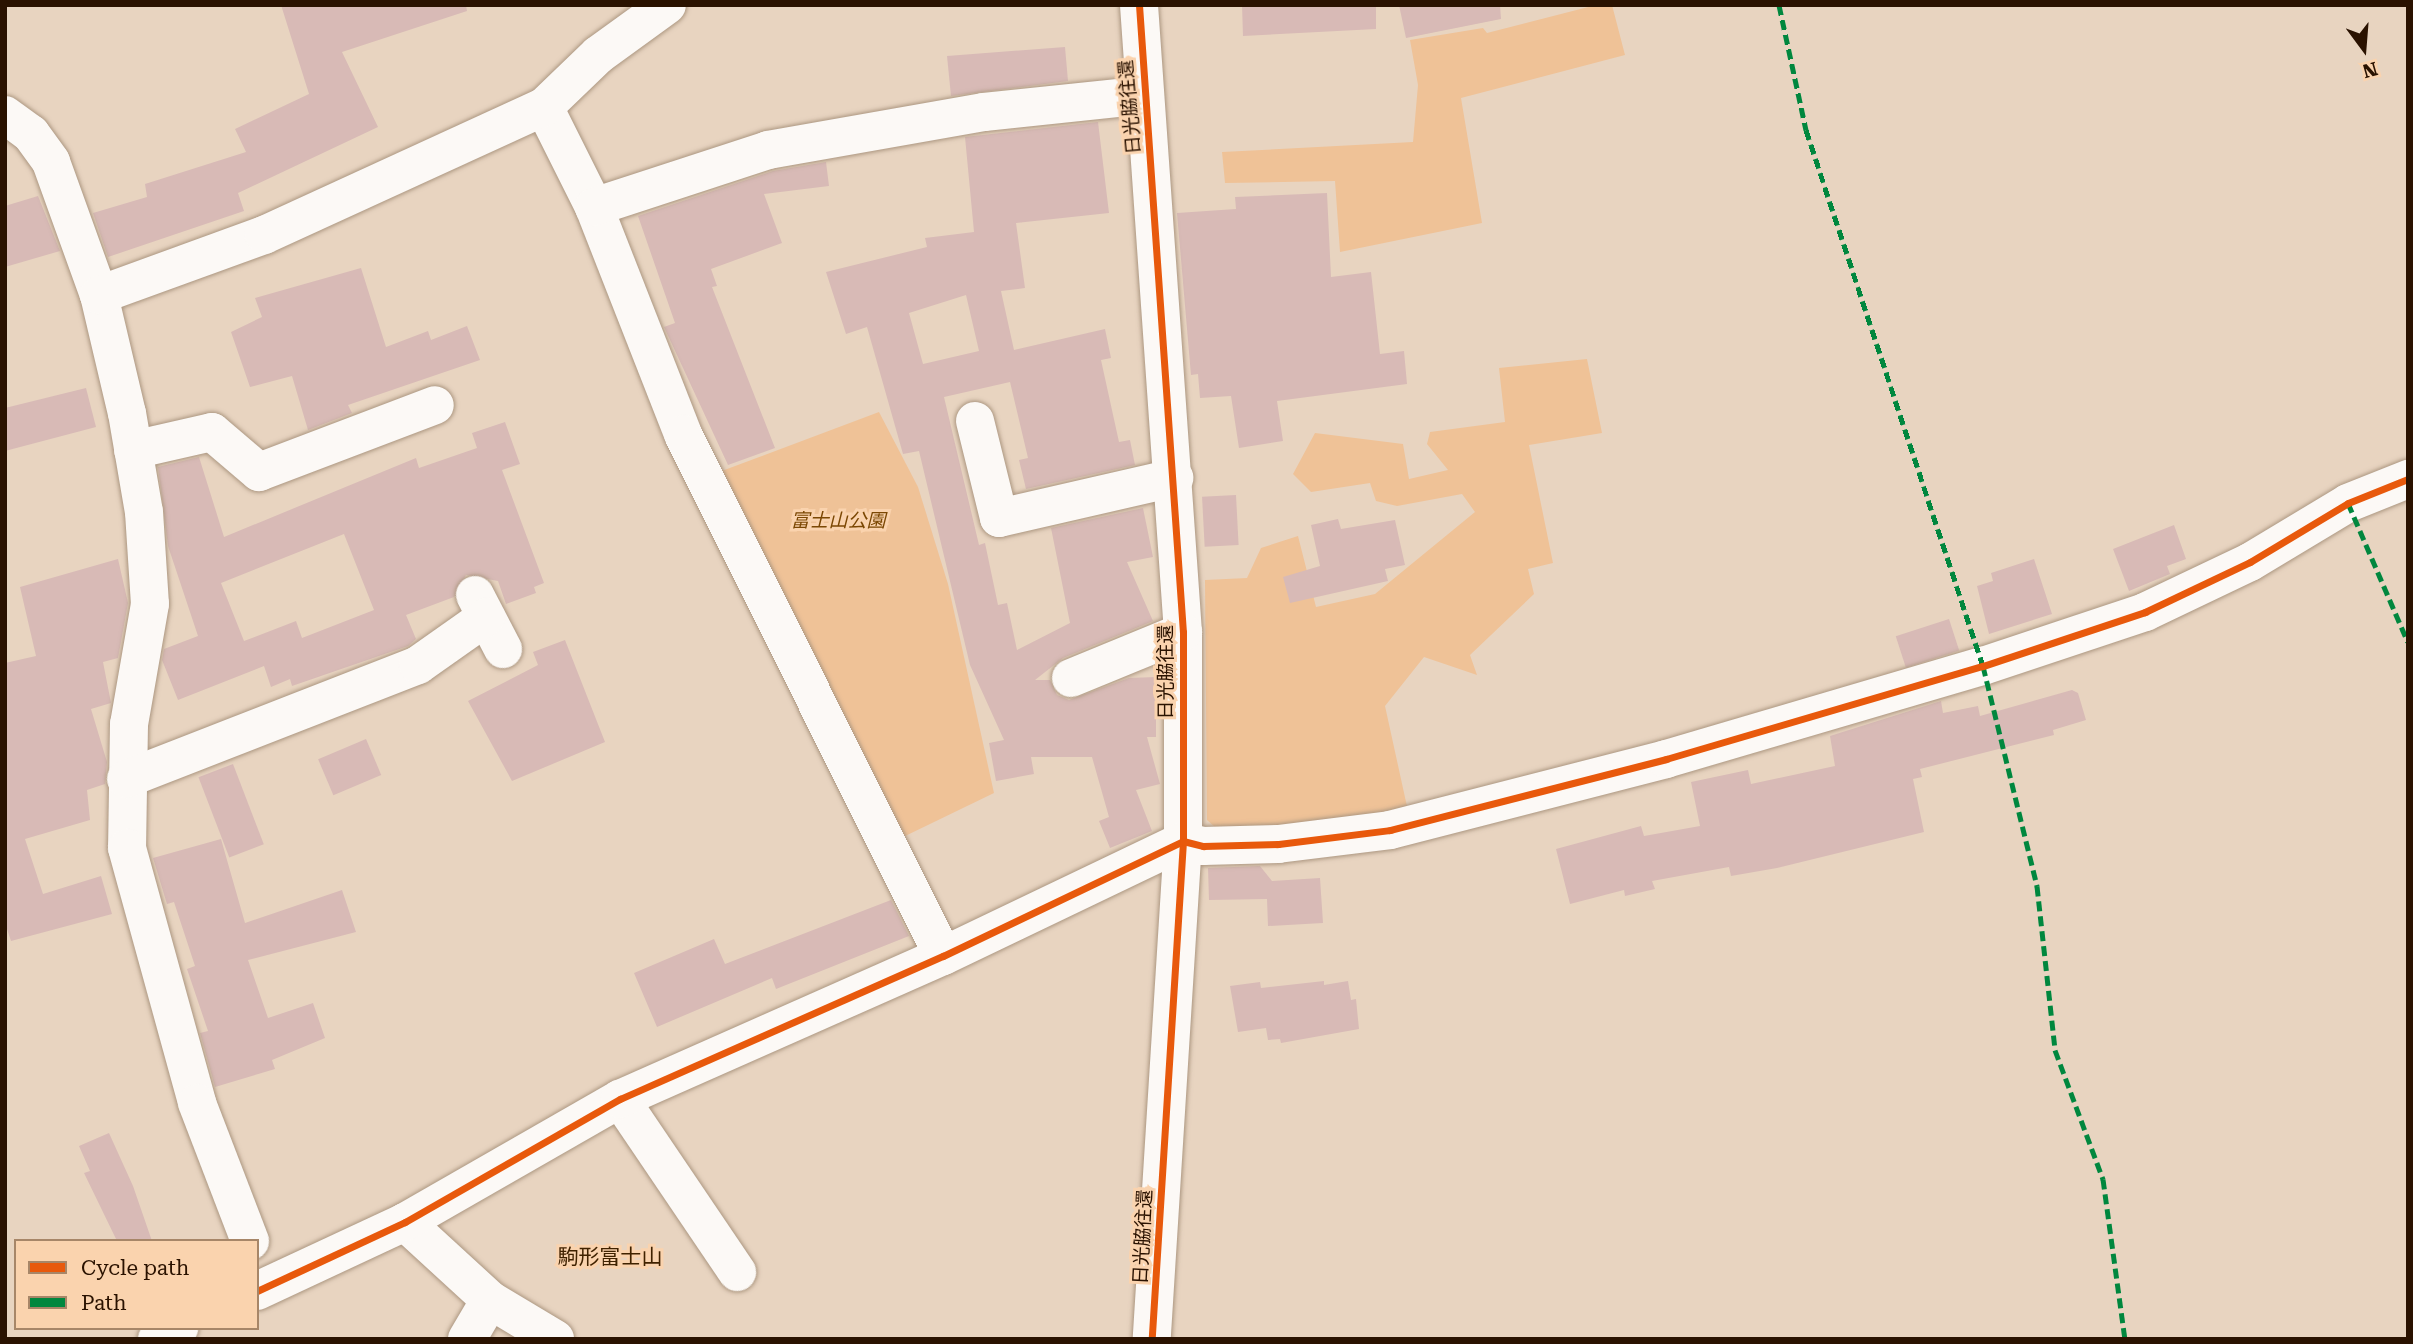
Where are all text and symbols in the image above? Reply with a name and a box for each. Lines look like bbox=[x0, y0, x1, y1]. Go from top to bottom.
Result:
north arrow bbox=[2329, 14, 2399, 84]
text: N bbox=[2360, 57, 2380, 83]
street label: 日光脇往還 bbox=[1115, 59, 1145, 155]
park label: 富士山公園 bbox=[791, 510, 885, 532]
street label: 日光脇往還 bbox=[1155, 625, 1177, 719]
street label: 日光脇往還 bbox=[1129, 1189, 1157, 1285]
legend bbox=[14, 1239, 259, 1330]
district label: 駒形富士山 bbox=[558, 1244, 662, 1270]
text: Cycle path bbox=[81, 1256, 189, 1280]
text: Path bbox=[81, 1291, 127, 1315]

